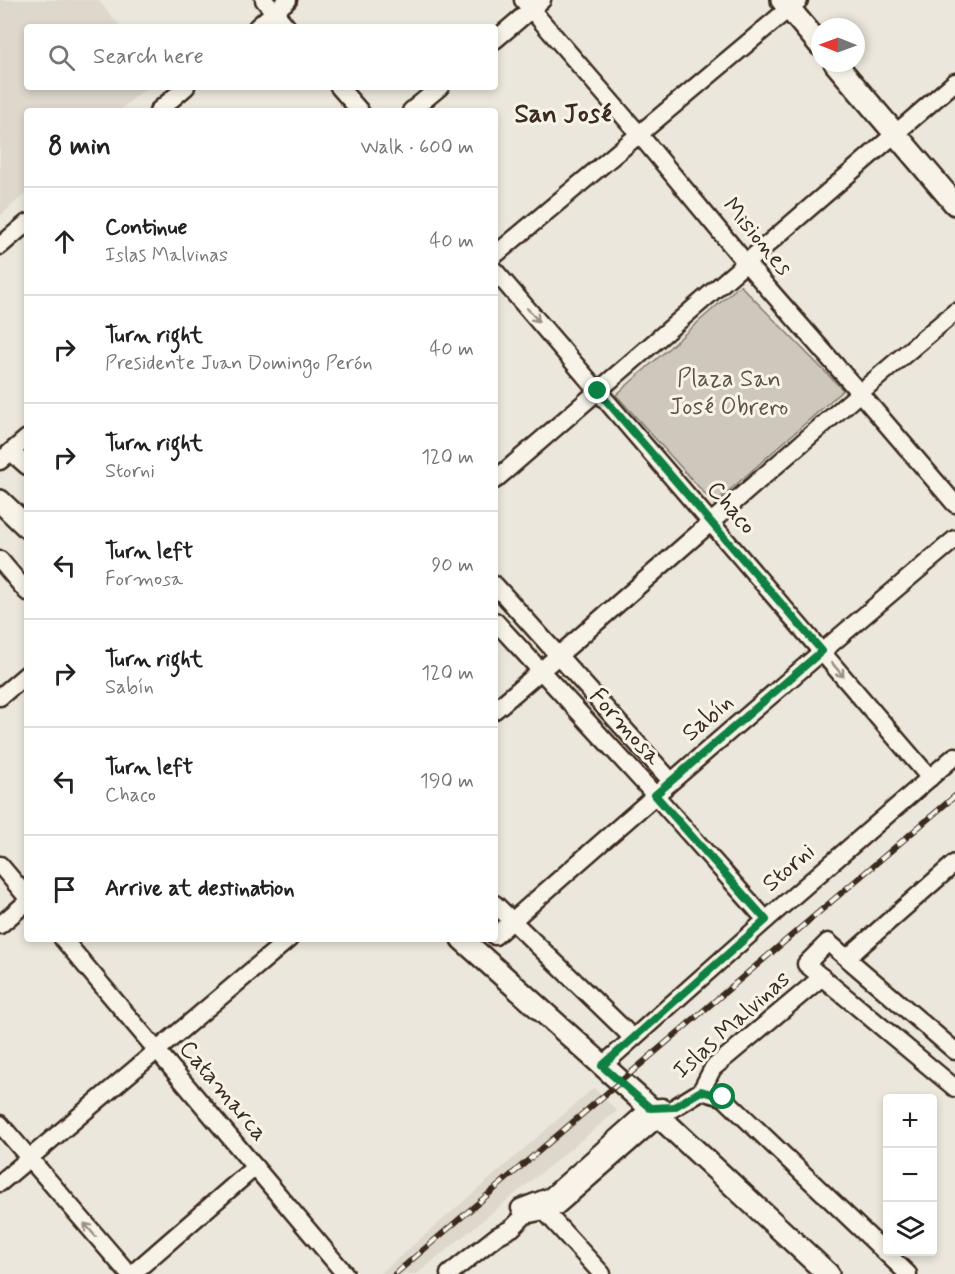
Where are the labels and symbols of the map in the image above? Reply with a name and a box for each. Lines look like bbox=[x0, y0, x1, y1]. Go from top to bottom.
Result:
north arrow bbox=[811, 18, 865, 72]
district label: San José bbox=[514, 98, 612, 132]
street label: Misiones bbox=[715, 191, 799, 283]
one-way arrow bbox=[526, 307, 540, 322]
park label: Plaza San José Obrero bbox=[670, 364, 788, 423]
route end bbox=[584, 377, 610, 403]
street label: Chaco bbox=[699, 475, 763, 541]
one-way arrow bbox=[831, 662, 845, 677]
street label: Formosa bbox=[582, 682, 668, 773]
street label: Sabín bbox=[676, 687, 740, 749]
street label: Storni bbox=[756, 837, 822, 899]
street label: Islas Malvinas bbox=[667, 964, 797, 1086]
street label: Catamarca bbox=[172, 1034, 274, 1148]
route start bbox=[709, 1083, 735, 1109]
one-way arrow bbox=[84, 1222, 97, 1238]

